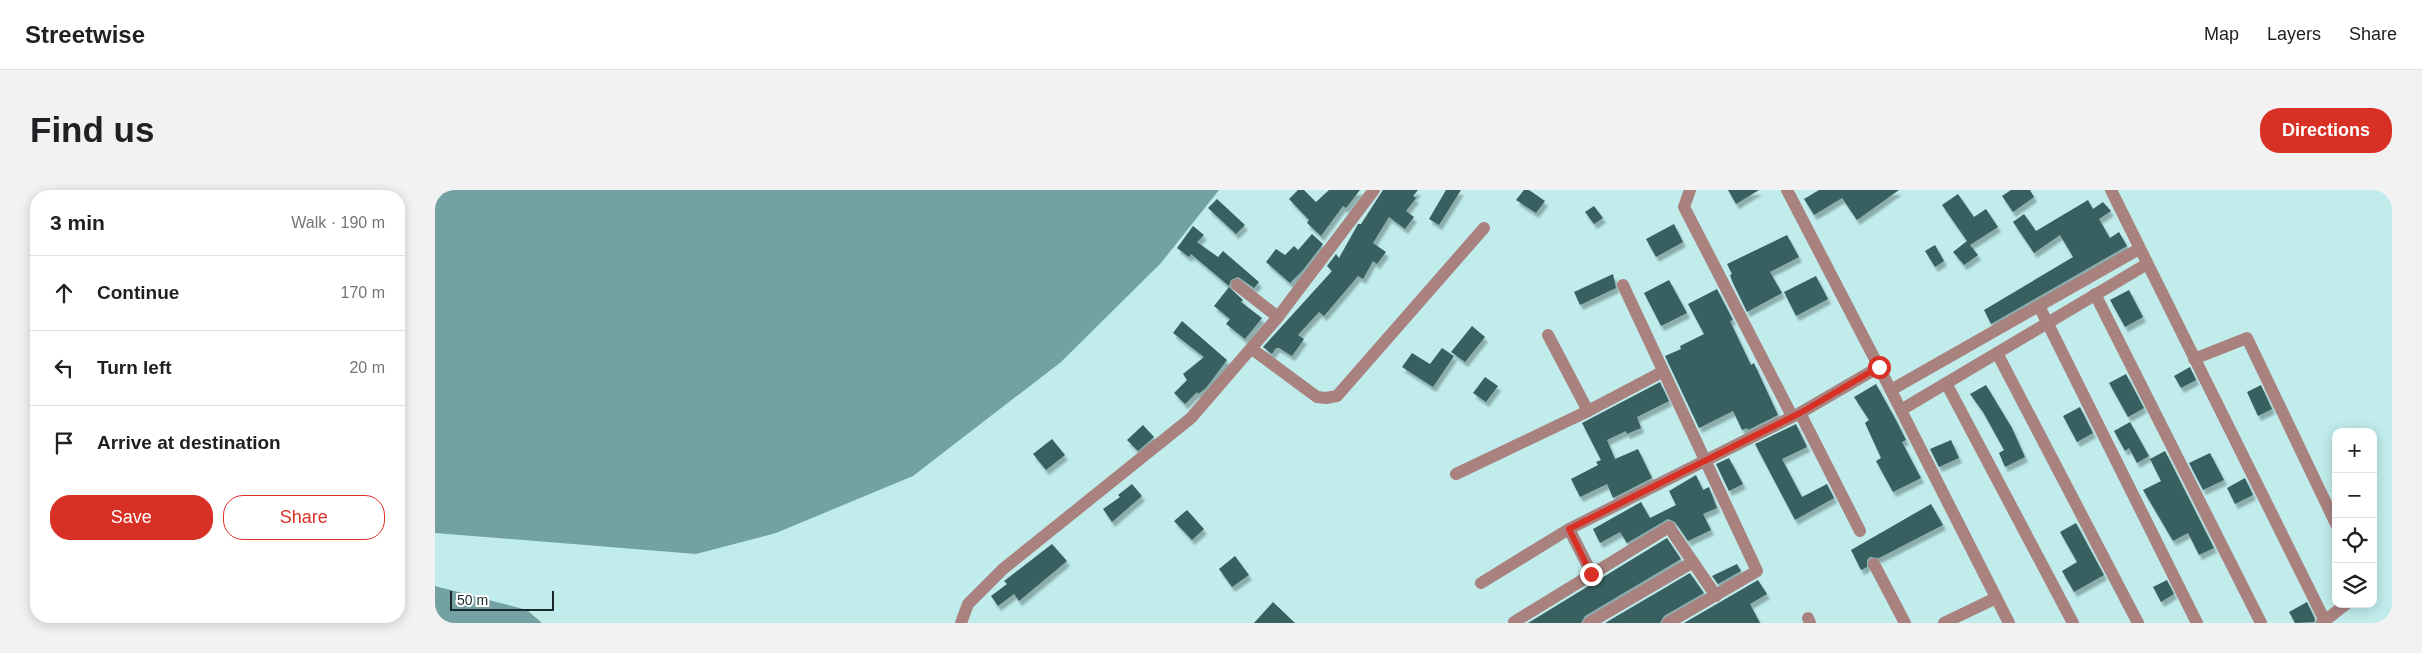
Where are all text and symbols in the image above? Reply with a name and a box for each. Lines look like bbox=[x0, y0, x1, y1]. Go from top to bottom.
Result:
text: Streetwise bbox=[25, 21, 145, 48]
text: Map bbox=[2204, 24, 2239, 44]
text: Layers bbox=[2267, 24, 2321, 44]
text: Share bbox=[2349, 24, 2397, 44]
button: Directions bbox=[2260, 108, 2392, 153]
text: Find us bbox=[30, 110, 154, 149]
text: 3 min bbox=[50, 211, 105, 234]
text: Walk · 190 m bbox=[291, 214, 385, 231]
icon: ahead bbox=[50, 279, 78, 307]
text: Continue bbox=[97, 282, 179, 303]
text: 170 m bbox=[341, 284, 385, 301]
icon: left bbox=[50, 354, 78, 382]
route start bbox=[1868, 356, 1891, 379]
text: Turn left bbox=[97, 357, 172, 378]
text: 20 m bbox=[349, 359, 385, 376]
map controls bbox=[2332, 428, 2377, 608]
button: + bbox=[2332, 428, 2377, 473]
icon: arrive bbox=[50, 429, 78, 457]
text: Arrive at destination bbox=[97, 432, 281, 453]
button: − bbox=[2332, 473, 2377, 518]
button: Save bbox=[50, 495, 213, 540]
button: Share bbox=[223, 495, 385, 540]
button: locate bbox=[2332, 518, 2377, 563]
route end bbox=[1580, 563, 1603, 586]
button: layers bbox=[2332, 563, 2377, 608]
scale bar bbox=[450, 588, 554, 611]
text: 50 m bbox=[457, 592, 488, 608]

